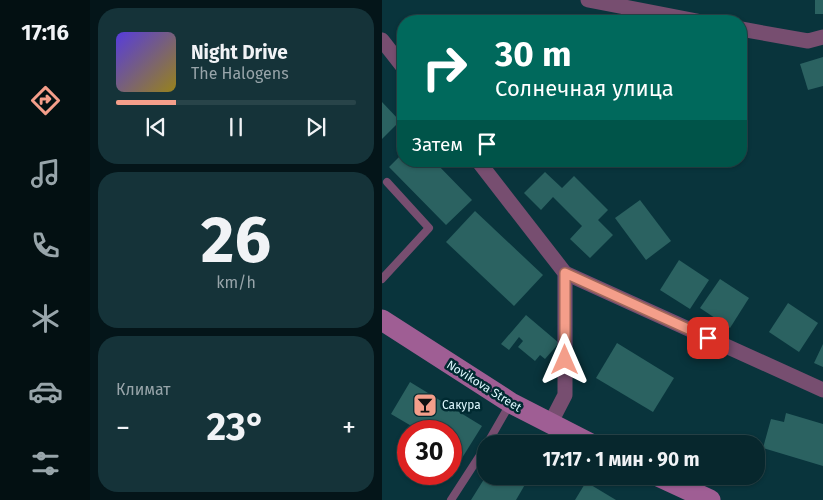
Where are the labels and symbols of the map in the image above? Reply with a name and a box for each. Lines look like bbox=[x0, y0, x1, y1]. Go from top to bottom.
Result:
pin bbox=[687, 317, 729, 359]
position arrow bbox=[538, 333, 590, 385]
street label: Novikova Street bbox=[444, 357, 524, 415]
bar icon: Сакура bbox=[412, 392, 438, 418]
place label: Сакура bbox=[442, 398, 481, 412]
speed limit sign: 30 bbox=[397, 420, 462, 485]

